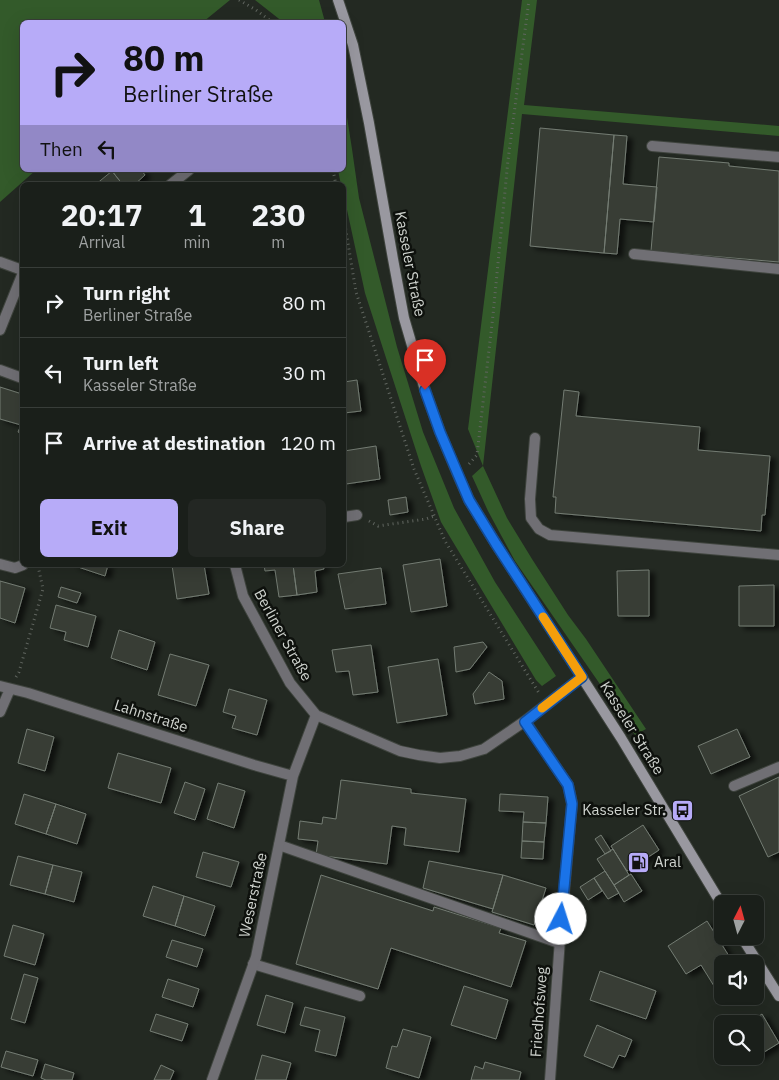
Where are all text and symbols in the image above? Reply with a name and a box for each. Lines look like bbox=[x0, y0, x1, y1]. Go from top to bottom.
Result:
text: 80 m bbox=[123, 35, 205, 81]
icon: right bbox=[40, 40, 105, 105]
text: Berliner Straße bbox=[123, 79, 273, 108]
icon: left bbox=[93, 135, 121, 163]
text: Then bbox=[40, 137, 83, 161]
text: 20:17 bbox=[61, 195, 143, 234]
text: 1 bbox=[188, 195, 206, 234]
text: 230 bbox=[251, 195, 305, 234]
street label: Kasseler Straße bbox=[391, 210, 430, 318]
text: Arrival bbox=[78, 232, 125, 252]
text: min bbox=[183, 232, 210, 252]
text: m bbox=[271, 232, 285, 252]
text: Turn right bbox=[83, 281, 170, 305]
icon: right bbox=[40, 289, 68, 317]
text: 80 m bbox=[282, 291, 326, 315]
text: Berliner Straße bbox=[83, 305, 192, 325]
pin bbox=[404, 339, 446, 390]
icon: arrive bbox=[411, 346, 439, 374]
text: Turn left bbox=[83, 351, 159, 375]
icon: left bbox=[40, 359, 68, 387]
text: 30 m bbox=[282, 361, 326, 385]
text: Kasseler Straße bbox=[83, 375, 197, 395]
icon: arrive bbox=[40, 429, 68, 457]
text: Arrive at destination bbox=[83, 431, 266, 455]
text: 120 m bbox=[281, 431, 336, 455]
button: Exit bbox=[40, 499, 178, 557]
button: Share bbox=[188, 499, 326, 557]
street label: Berliner Straße bbox=[250, 585, 317, 684]
street label: Kasseler Straße bbox=[596, 677, 669, 778]
street label: Lahnstraße bbox=[112, 695, 190, 736]
bus stop icon: Kasseler Str. bbox=[670, 798, 694, 822]
place label: Kasseler Str. bbox=[582, 800, 666, 819]
fuel station icon: Aral bbox=[626, 850, 650, 874]
street label: Weserstraße bbox=[234, 851, 271, 939]
place label: Aral bbox=[654, 852, 681, 871]
position arrow bbox=[534, 892, 586, 944]
north arrow bbox=[714, 895, 764, 945]
map controls bbox=[714, 895, 764, 1065]
button: sound bbox=[714, 955, 764, 1005]
street label: Friedhofsweg bbox=[526, 966, 551, 1058]
button: search bbox=[714, 1015, 764, 1065]

